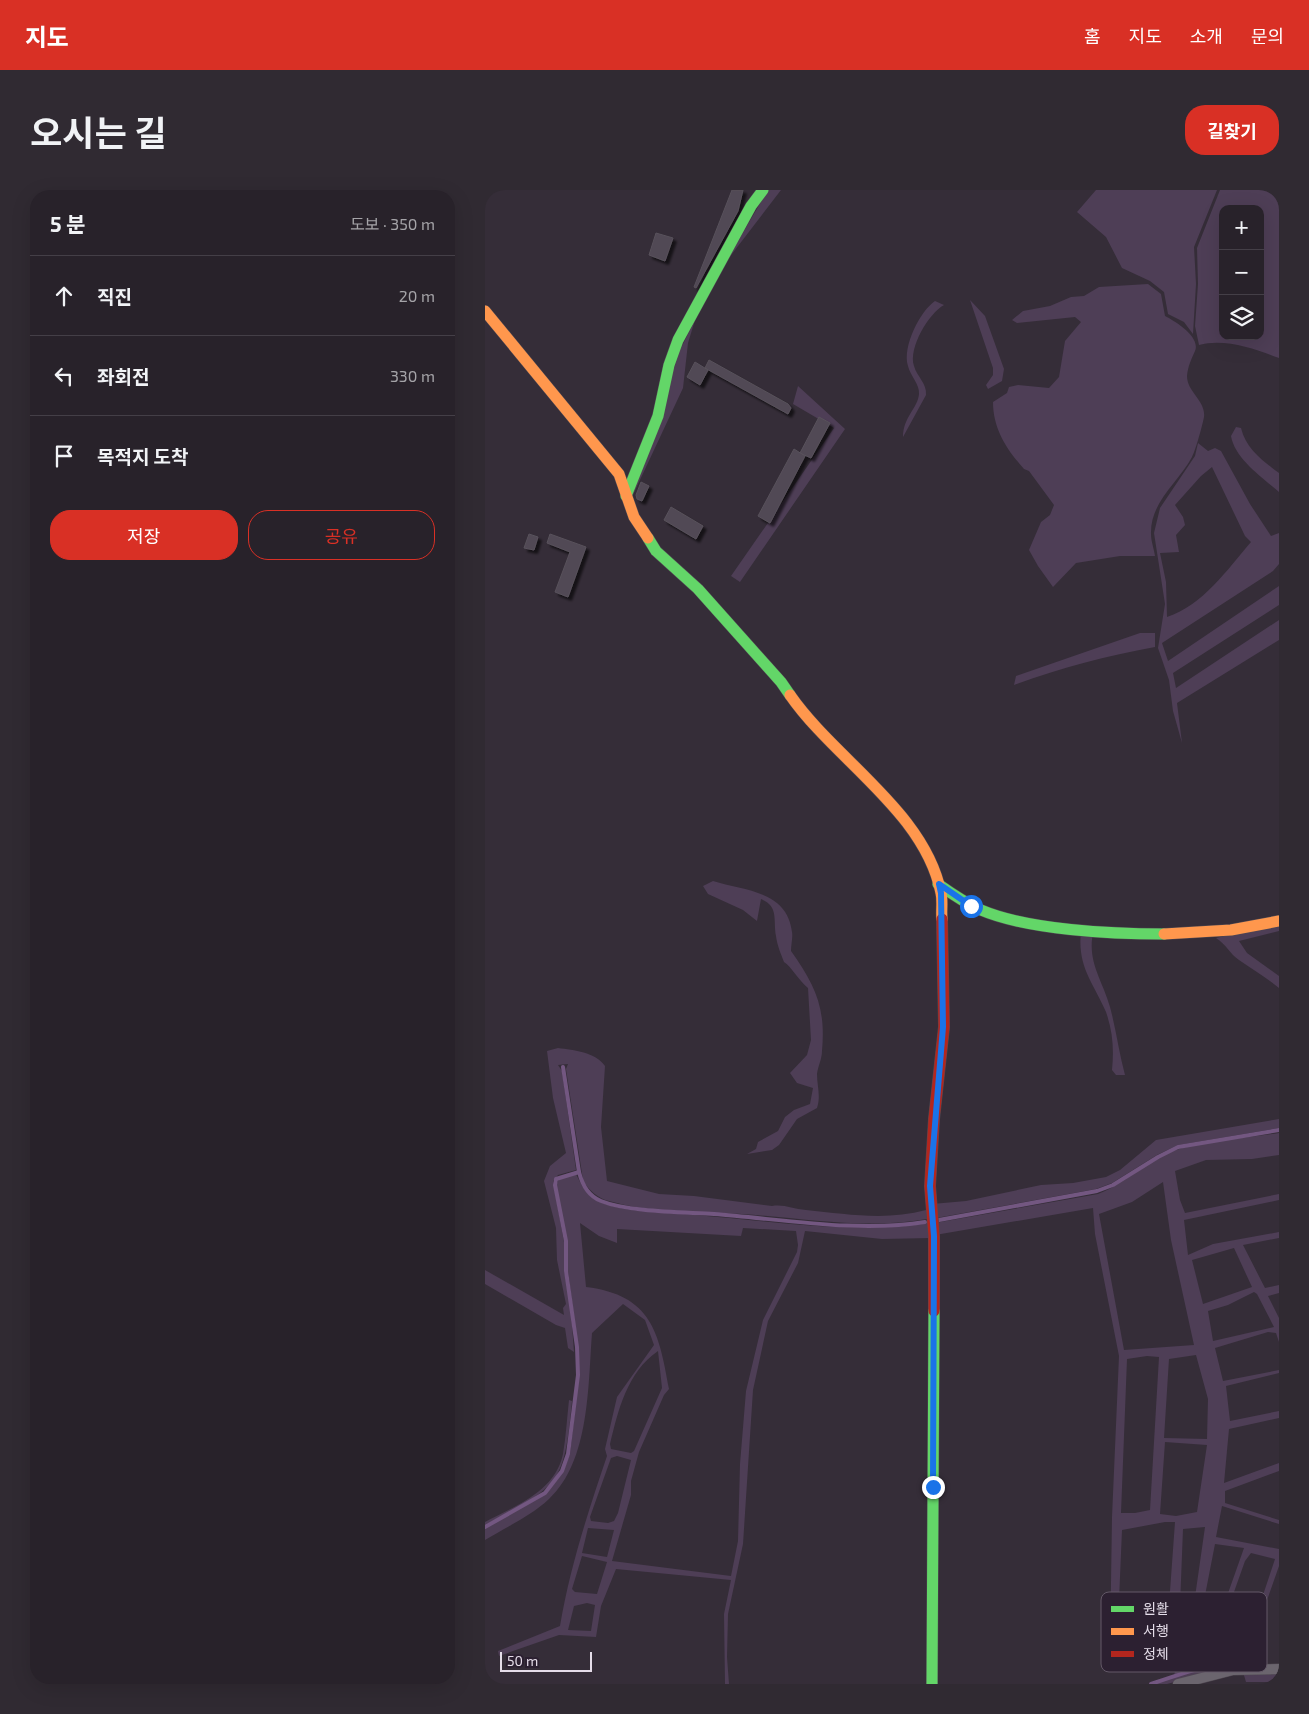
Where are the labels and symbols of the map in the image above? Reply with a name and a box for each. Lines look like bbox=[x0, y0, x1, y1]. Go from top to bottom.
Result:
route start bbox=[960, 895, 983, 918]
route end bbox=[922, 1476, 945, 1499]
legend bbox=[1101, 1592, 1267, 1672]
text: 원활 bbox=[1143, 1600, 1169, 1617]
text: 서행 bbox=[1143, 1622, 1169, 1639]
text: 정체 bbox=[1143, 1645, 1169, 1662]
scale bar bbox=[500, 1649, 593, 1672]

